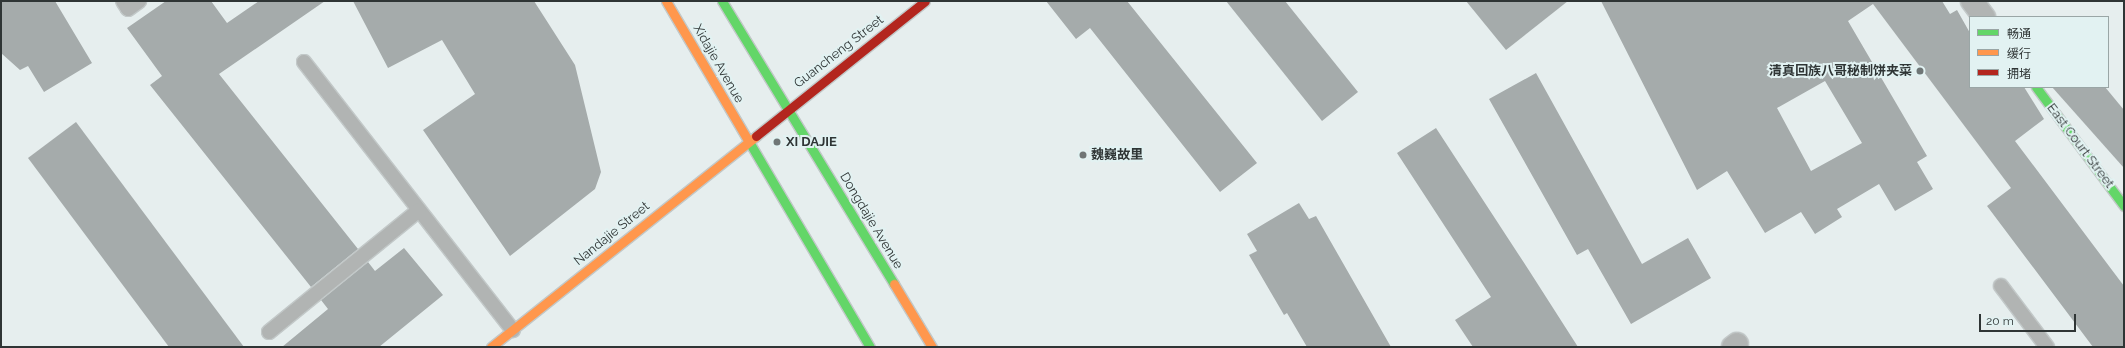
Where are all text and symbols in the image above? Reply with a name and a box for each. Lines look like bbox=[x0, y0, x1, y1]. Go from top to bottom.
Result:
street label: Guancheng Street bbox=[791, 12, 887, 92]
legend bbox=[1969, 16, 2109, 88]
street label: Xidajie Avenue bbox=[689, 22, 747, 106]
text: 畅通 bbox=[2007, 27, 2031, 41]
text: 缓行 bbox=[2007, 47, 2031, 61]
place label: 清真回族八哥秘制饼夹菜 bbox=[1769, 63, 1912, 79]
marker: 清真回族八哥秘制饼夹菜 bbox=[1915, 66, 1925, 76]
text: 拥堵 bbox=[2007, 67, 2031, 81]
street label: East Court Street bbox=[2043, 101, 2117, 191]
place label: XI DAJIE bbox=[786, 134, 837, 150]
marker: XI DAJIE bbox=[771, 136, 783, 148]
place label: 魏巍故里 bbox=[1091, 147, 1143, 163]
marker: 魏巍故里 bbox=[1078, 150, 1088, 160]
street label: Dongdajie Avenue bbox=[836, 170, 906, 272]
street label: Nandajie Street bbox=[571, 199, 653, 269]
scale bar bbox=[1981, 306, 2078, 332]
text: 20 m bbox=[1986, 314, 2014, 328]

